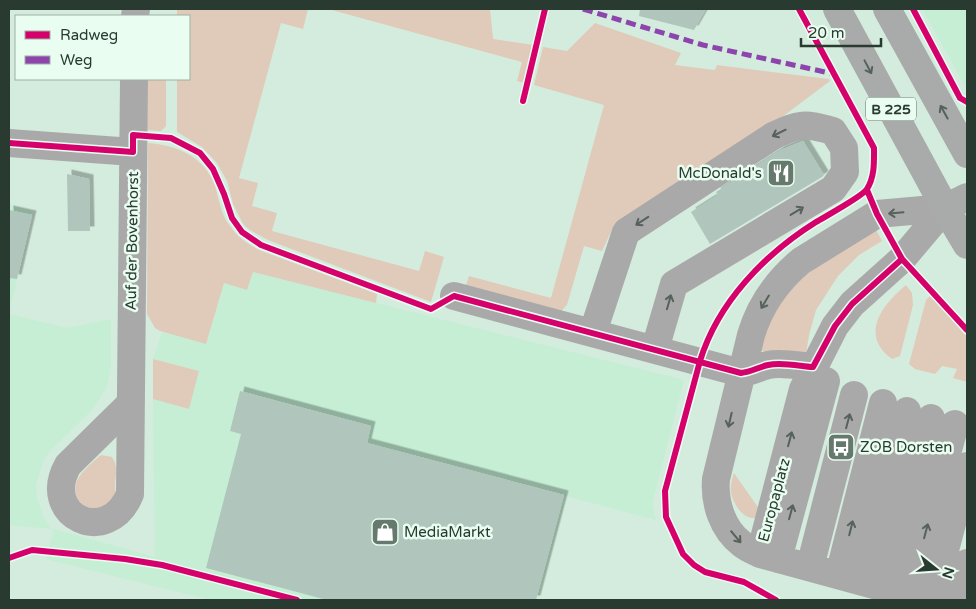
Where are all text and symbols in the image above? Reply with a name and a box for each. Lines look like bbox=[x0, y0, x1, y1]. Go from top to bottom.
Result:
legend bbox=[15, 15, 190, 80]
scale bar bbox=[801, 15, 881, 47]
text: 20 m bbox=[808, 24, 845, 42]
text: Radweg bbox=[60, 26, 118, 44]
text: Weg bbox=[60, 51, 92, 69]
one-way arrow bbox=[864, 59, 873, 74]
road number: B 225 bbox=[866, 98, 916, 120]
one-way arrow bbox=[938, 105, 948, 119]
one-way arrow bbox=[772, 129, 787, 139]
restaurant icon: McDonald's bbox=[766, 158, 796, 188]
place label: McDonald's bbox=[678, 164, 762, 182]
street label: Auf der Bovenhorst bbox=[122, 171, 142, 311]
one-way arrow bbox=[790, 205, 804, 215]
one-way arrow bbox=[888, 208, 904, 217]
one-way arrow bbox=[636, 216, 650, 226]
one-way arrow bbox=[760, 294, 770, 308]
one-way arrow bbox=[664, 295, 674, 311]
one-way arrow bbox=[725, 412, 734, 428]
one-way arrow bbox=[843, 413, 853, 429]
one-way arrow bbox=[786, 431, 795, 447]
bus stop icon: ZOB Dorsten bbox=[826, 432, 856, 462]
place label: ZOB Dorsten bbox=[860, 438, 952, 456]
street label: Europaplatz bbox=[754, 456, 794, 544]
one-way arrow bbox=[786, 504, 796, 520]
shop icon: MediaMarkt bbox=[370, 517, 400, 547]
one-way arrow bbox=[847, 521, 856, 537]
place label: MediaMarkt bbox=[404, 523, 491, 541]
one-way arrow bbox=[922, 523, 932, 539]
one-way arrow bbox=[730, 530, 741, 543]
north arrow bbox=[911, 544, 961, 594]
text: N bbox=[938, 565, 958, 581]

